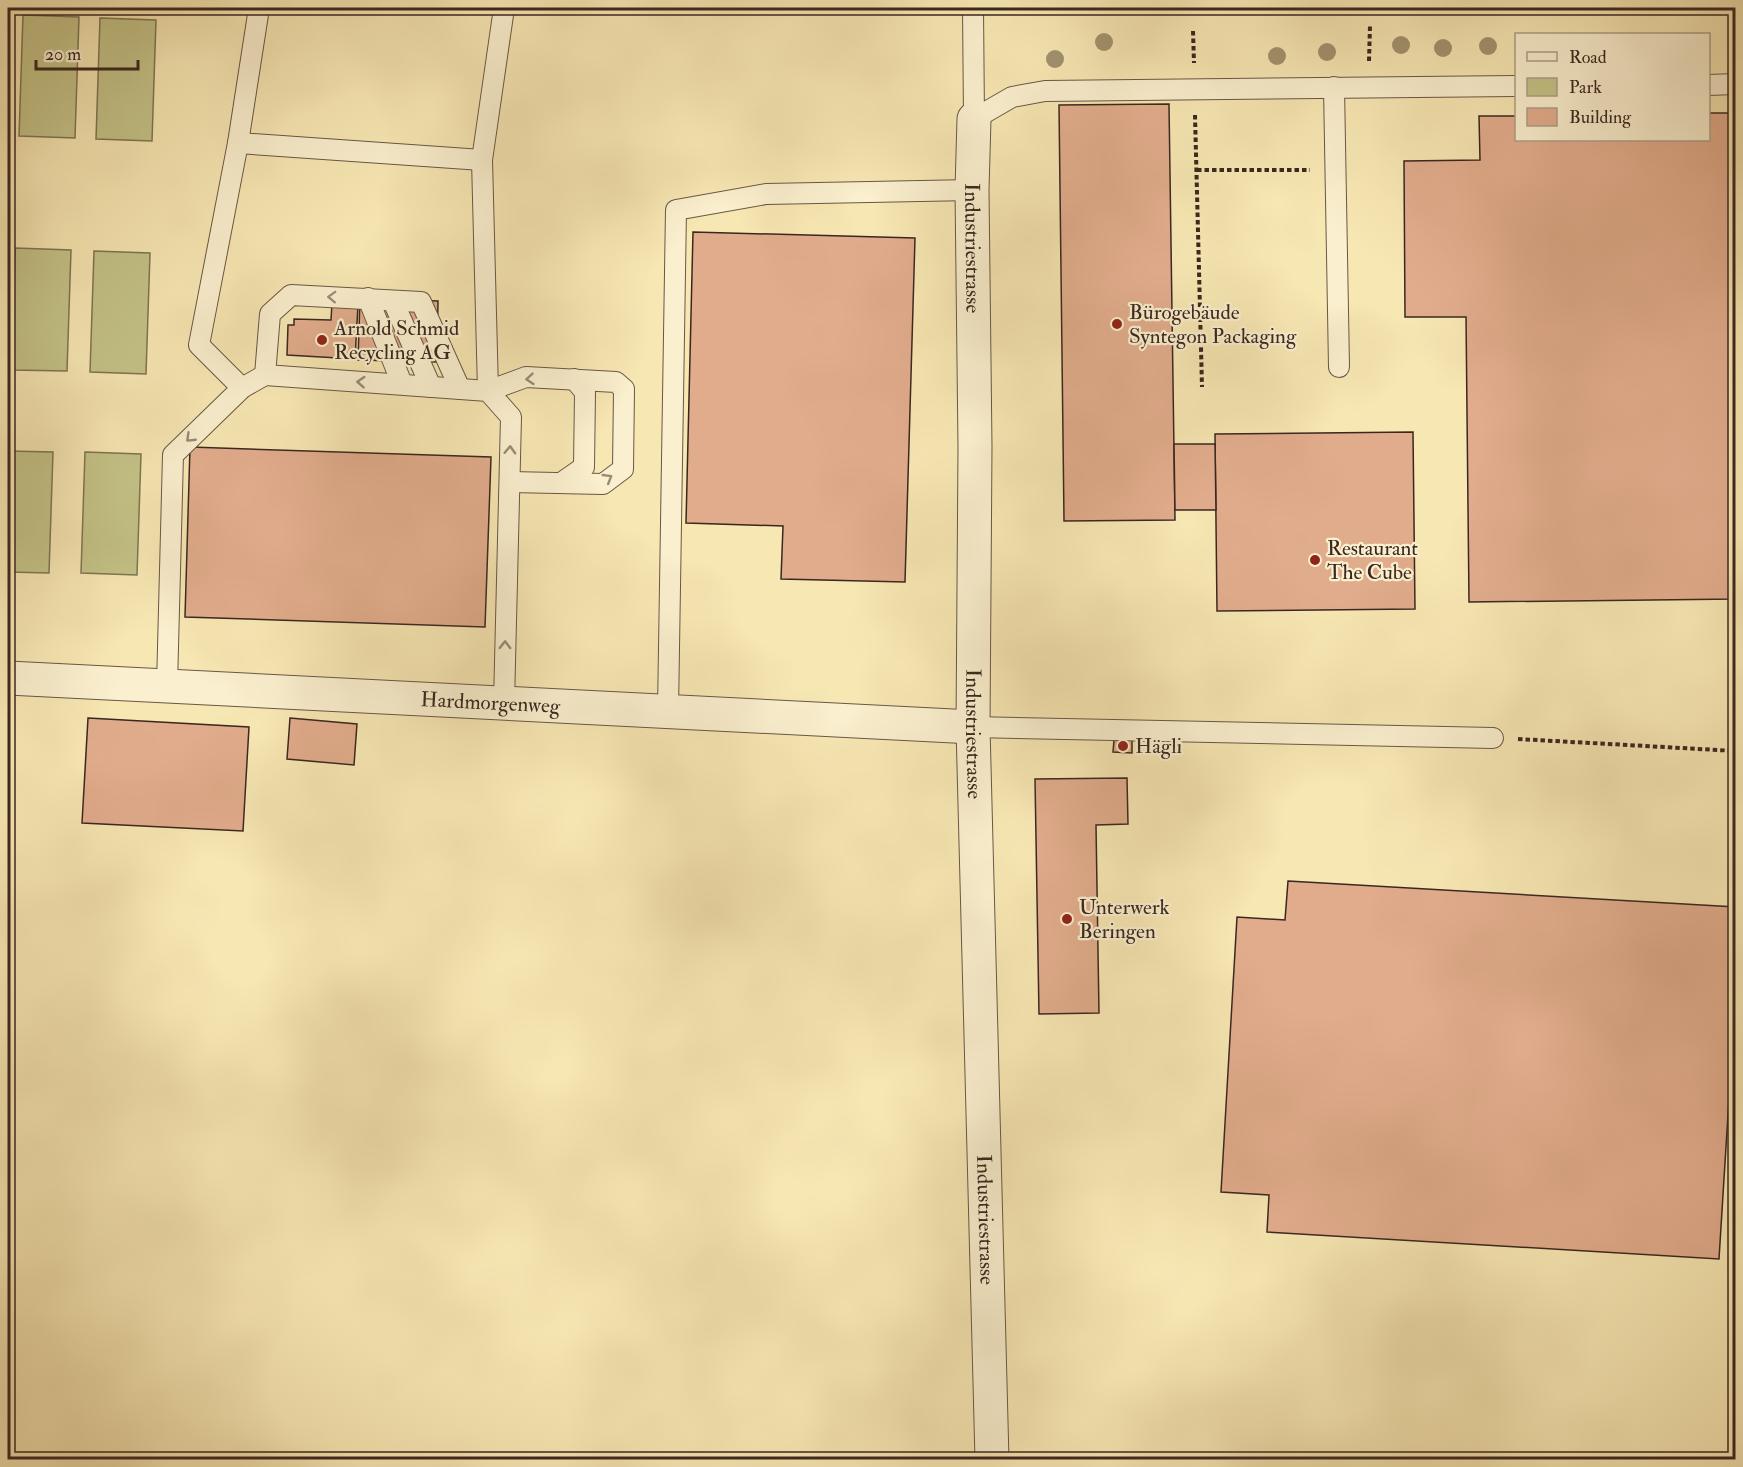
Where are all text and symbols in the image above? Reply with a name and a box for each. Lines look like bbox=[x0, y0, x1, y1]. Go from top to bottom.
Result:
scale bar bbox=[36, 33, 138, 71]
legend bbox=[1515, 33, 1710, 141]
text: 20 m bbox=[45, 43, 81, 66]
text: Road bbox=[1569, 46, 1607, 69]
text: Park bbox=[1569, 76, 1602, 99]
text: Building bbox=[1569, 106, 1632, 129]
street label: Industriestrasse bbox=[958, 182, 987, 313]
one-way arrow bbox=[327, 290, 336, 303]
place label: Bürogebäude Syntegon Packaging bbox=[1129, 299, 1297, 350]
place label: Arnold Schmid Recycling AG bbox=[333, 315, 460, 366]
marker: Bürogebäude Syntegon Packaging bbox=[1110, 317, 1124, 331]
marker: Arnold Schmid Recycling AG bbox=[315, 333, 329, 347]
one-way arrow bbox=[525, 372, 534, 385]
one-way arrow bbox=[356, 375, 365, 388]
one-way arrow bbox=[186, 431, 197, 442]
one-way arrow bbox=[504, 445, 517, 454]
one-way arrow bbox=[602, 474, 613, 485]
place label: Restaurant The Cube bbox=[1327, 535, 1418, 586]
marker: Restaurant The Cube bbox=[1308, 553, 1322, 567]
one-way arrow bbox=[499, 640, 512, 649]
street label: Industriestrasse bbox=[959, 669, 988, 800]
street label: Hardmorgenweg bbox=[420, 685, 561, 720]
place label: Hägli bbox=[1135, 733, 1183, 760]
marker: Hägli bbox=[1116, 739, 1130, 753]
place label: Unterwerk Beringen bbox=[1079, 894, 1170, 945]
marker: Unterwerk Beringen bbox=[1060, 912, 1074, 926]
street label: Industriestrasse bbox=[971, 1154, 1001, 1285]

